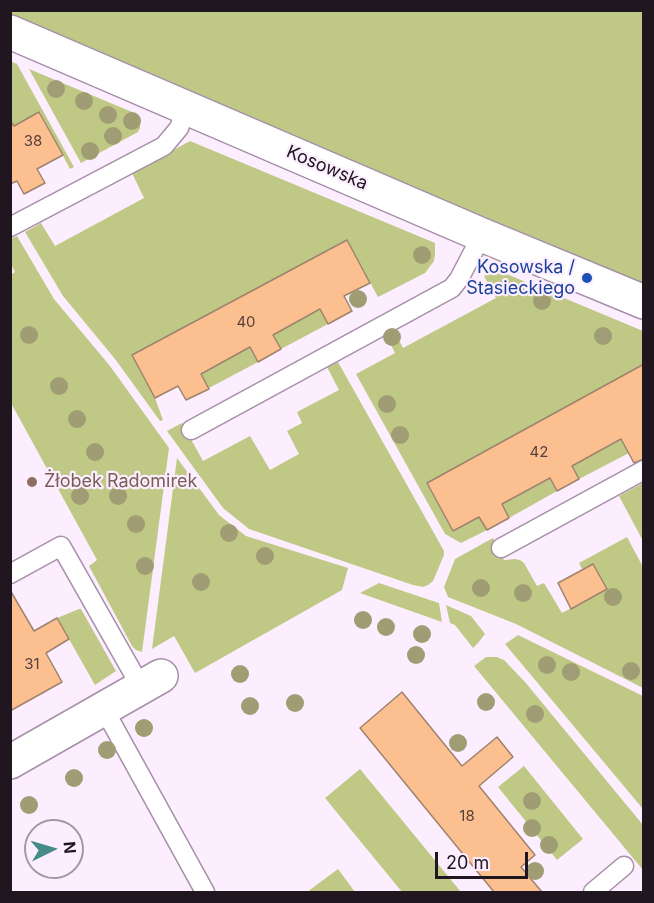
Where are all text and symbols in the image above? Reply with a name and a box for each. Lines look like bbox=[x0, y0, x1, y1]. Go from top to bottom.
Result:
house number: 38 bbox=[24, 132, 42, 150]
street label: Kosowska bbox=[283, 141, 371, 195]
place label: Kosowska / Stasieckiego bbox=[466, 257, 575, 300]
marker: Kosowska / Stasieckiego bbox=[580, 271, 594, 285]
house number: 40 bbox=[236, 313, 256, 331]
house number: 42 bbox=[530, 443, 548, 461]
place label: Żłobek Radomirek bbox=[44, 471, 197, 493]
marker: Żłobek Radomirek bbox=[25, 475, 39, 489]
house number: 31 bbox=[24, 655, 40, 673]
house number: 18 bbox=[459, 807, 475, 825]
north arrow bbox=[24, 819, 84, 879]
scale bar bbox=[438, 840, 531, 878]
text: N bbox=[59, 841, 80, 855]
text: 20 m bbox=[446, 852, 489, 873]

